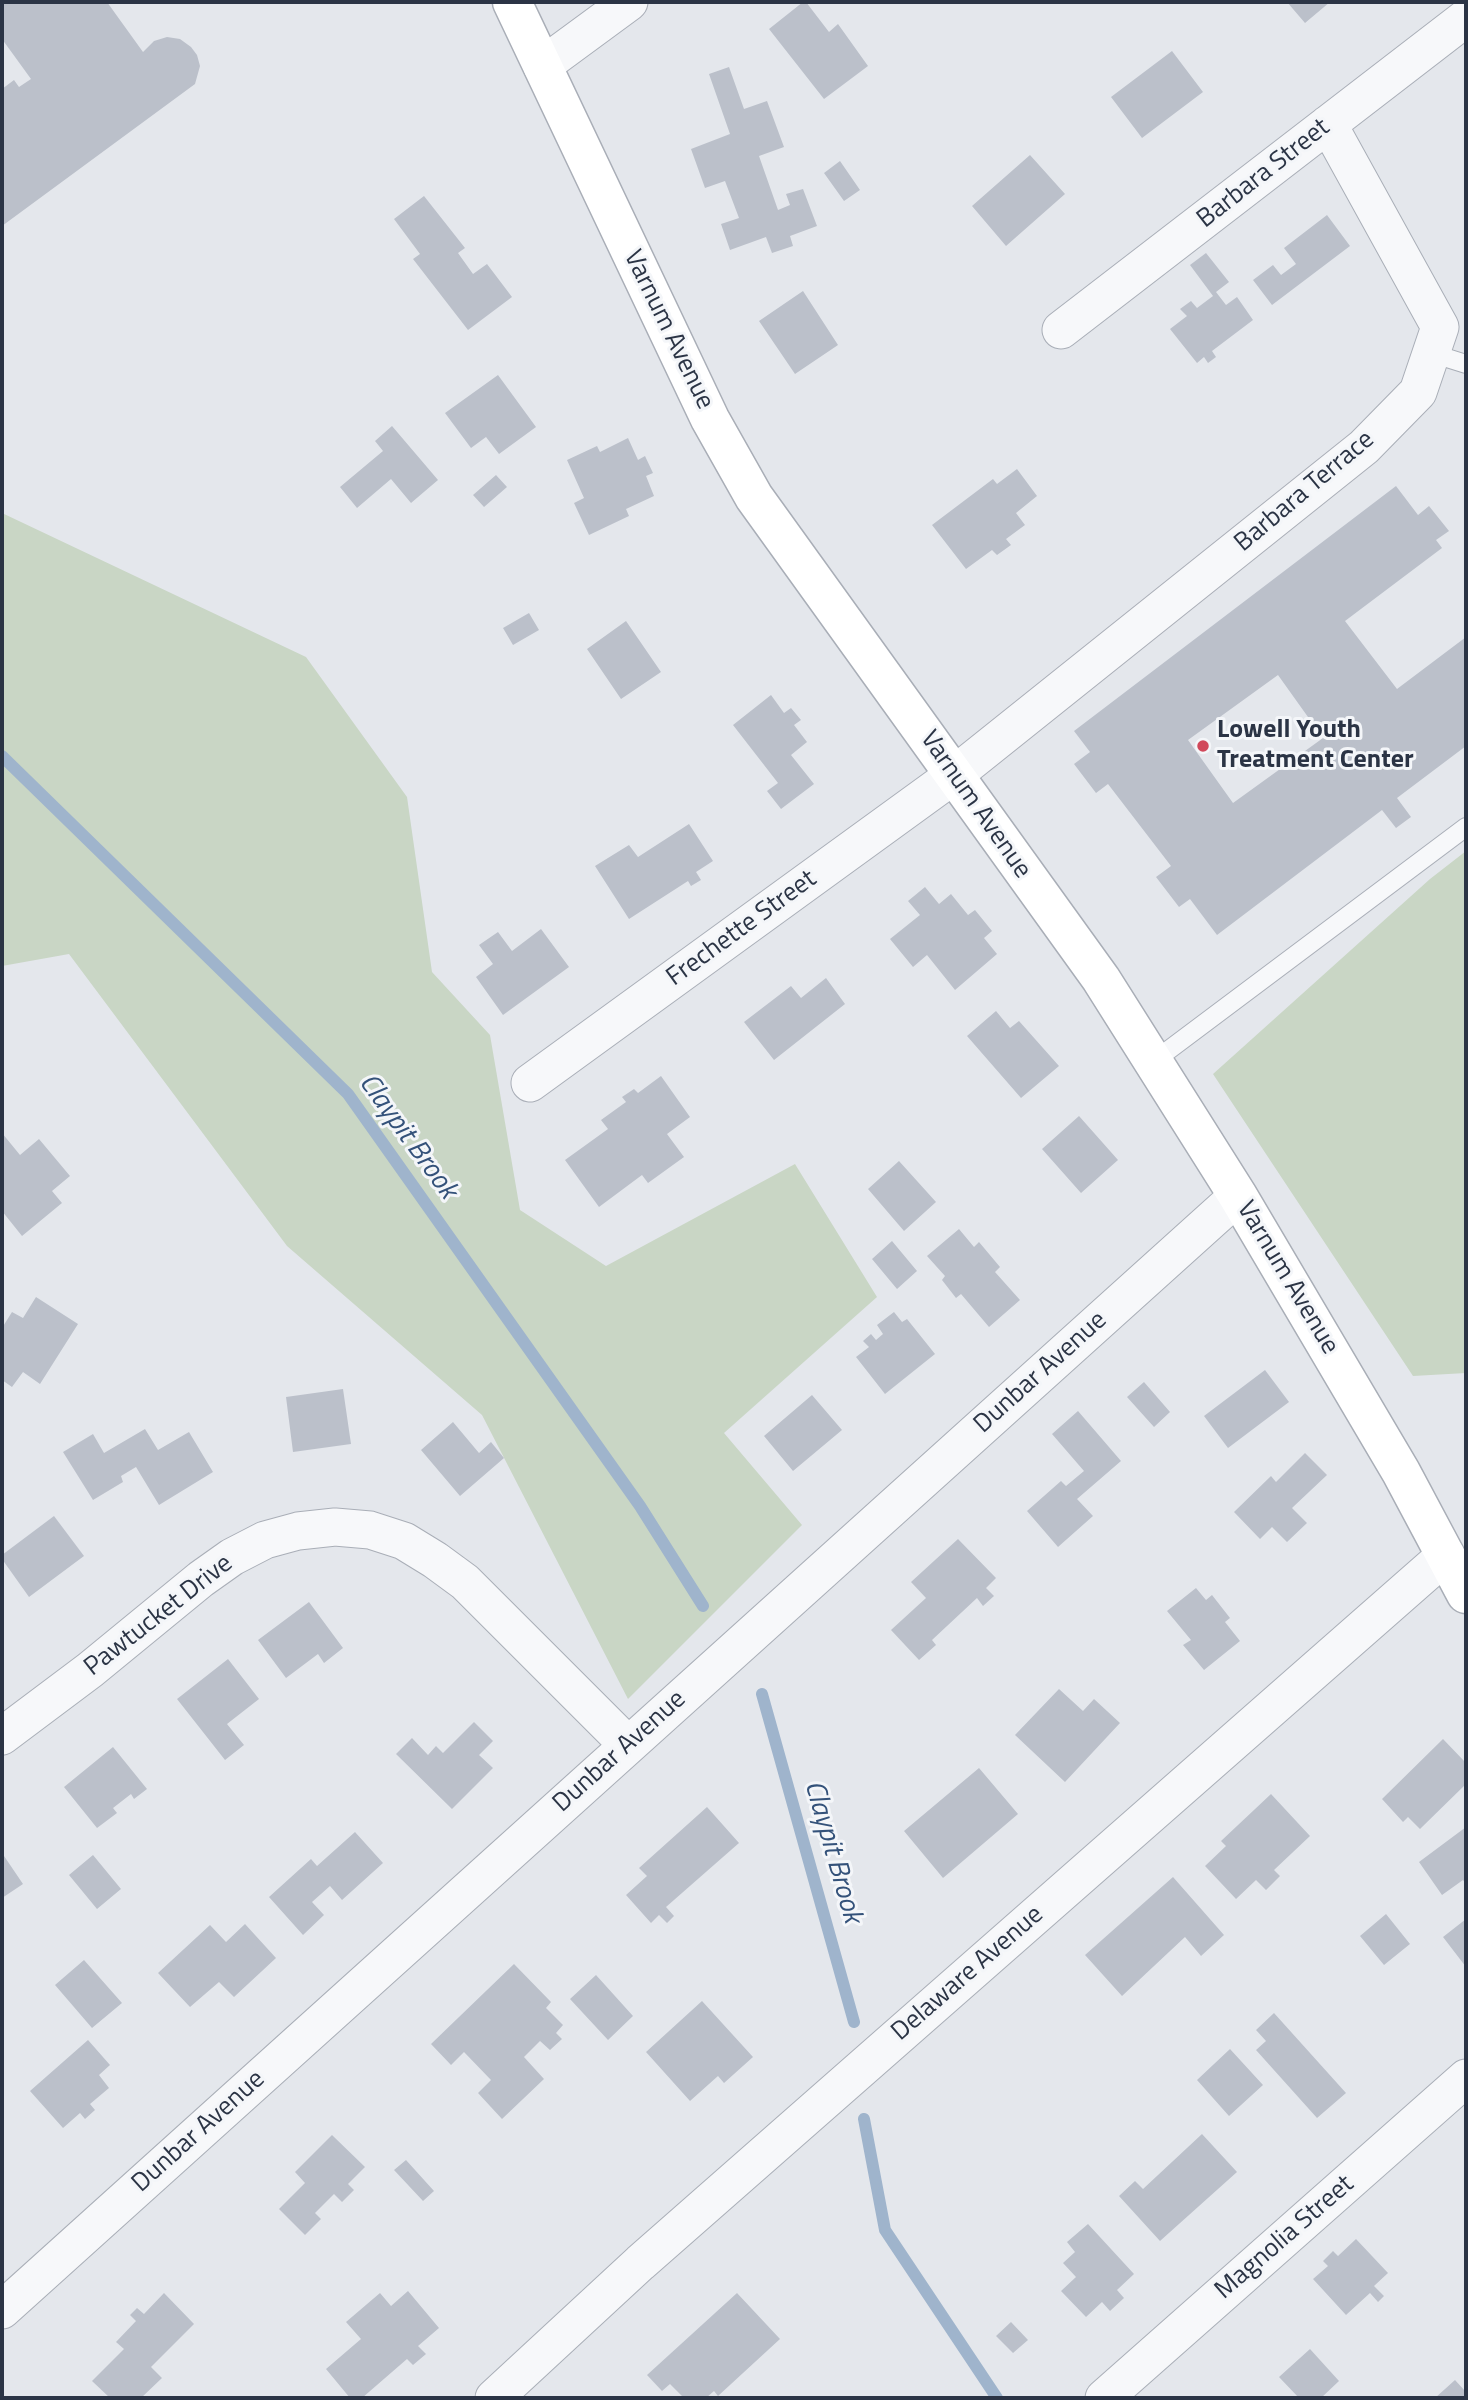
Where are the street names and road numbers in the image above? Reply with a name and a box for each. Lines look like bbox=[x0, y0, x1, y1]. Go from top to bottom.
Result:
street label: Barbara Street bbox=[1192, 113, 1336, 235]
street label: Varnum Avenue bbox=[616, 245, 720, 415]
street label: Barbara Terrace bbox=[1229, 425, 1381, 559]
street label: Varnum Avenue bbox=[913, 725, 1037, 885]
street label: Frechette Street bbox=[661, 864, 823, 994]
street label: Varnum Avenue bbox=[1229, 1196, 1345, 1360]
street label: Dunbar Avenue bbox=[968, 1305, 1114, 1441]
street label: Pawtucket Drive bbox=[79, 1549, 239, 1683]
street label: Dunbar Avenue bbox=[547, 1684, 693, 1820]
street label: Delaware Avenue bbox=[886, 1900, 1050, 2048]
street label: Dunbar Avenue bbox=[126, 2064, 272, 2200]
street label: Magnolia Street bbox=[1209, 2169, 1361, 2307]

